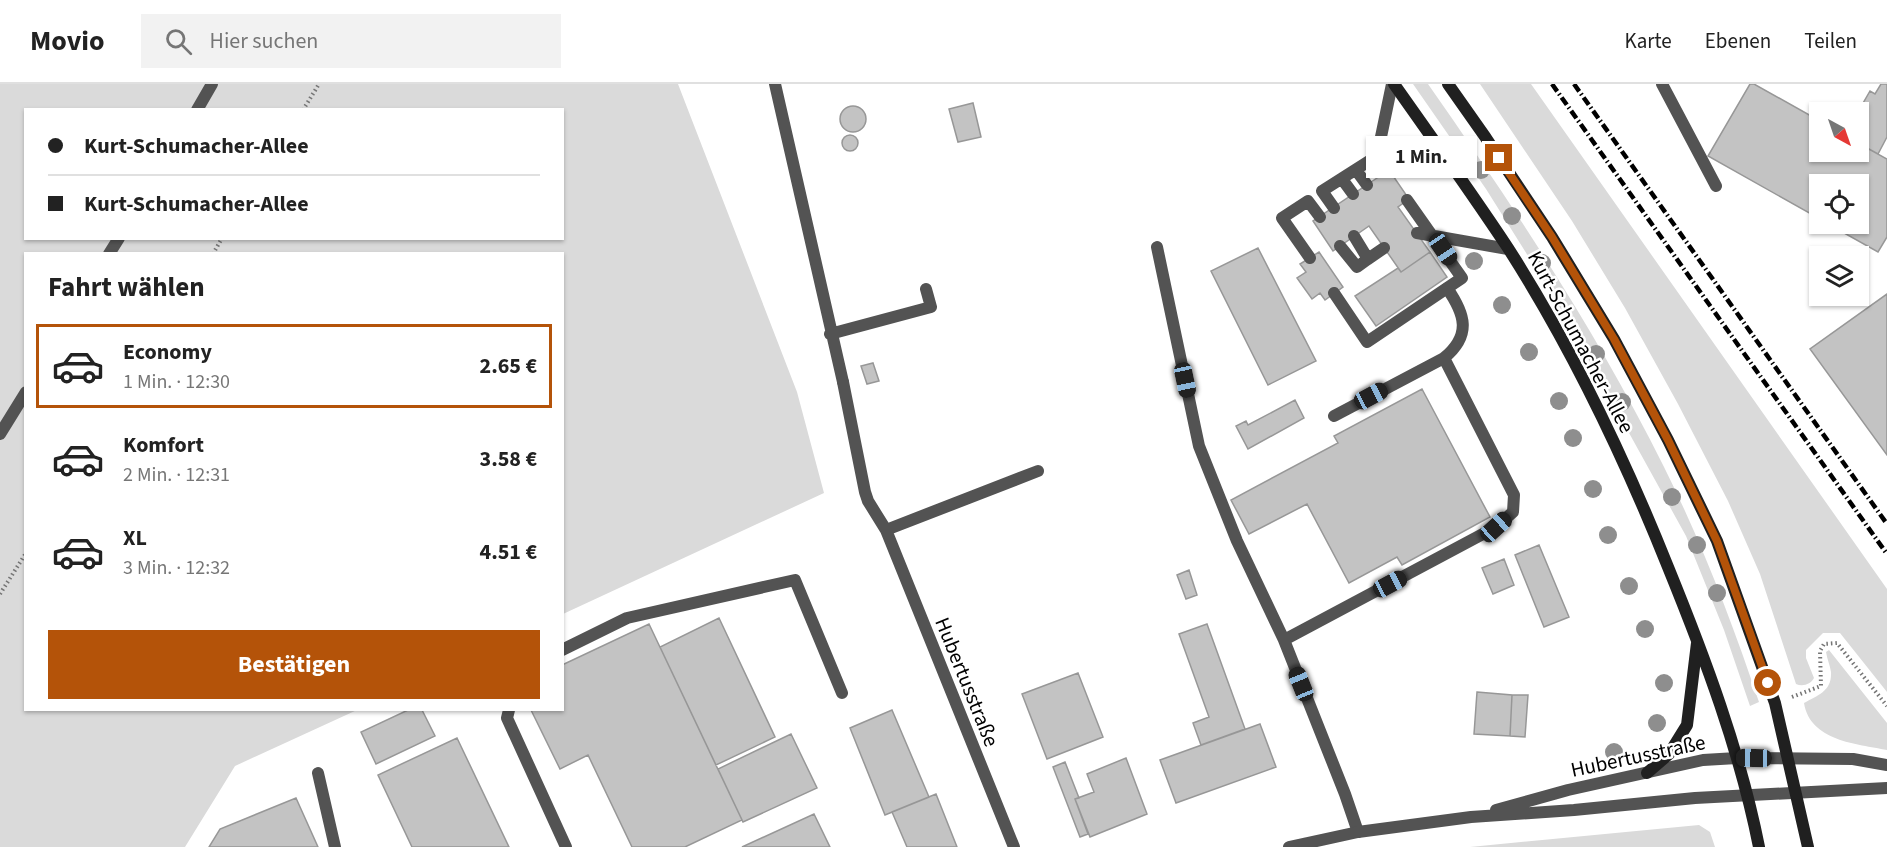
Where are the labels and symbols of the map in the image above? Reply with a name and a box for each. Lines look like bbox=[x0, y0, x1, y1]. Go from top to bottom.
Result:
north arrow bbox=[1809, 102, 1869, 162]
callout: 1 Min. bbox=[1367, 137, 1478, 179]
route end bbox=[1485, 144, 1512, 171]
car bbox=[1425, 229, 1461, 269]
street label: Kurt-Schumacher-Allee bbox=[1520, 246, 1642, 438]
car bbox=[1172, 361, 1198, 399]
car bbox=[1351, 380, 1391, 412]
car bbox=[1477, 508, 1515, 546]
car bbox=[1370, 568, 1410, 600]
street label: Hubertusstraße bbox=[927, 613, 1007, 751]
car bbox=[1286, 664, 1316, 704]
route start bbox=[1754, 669, 1781, 696]
street label: Hubertusstraße bbox=[1568, 727, 1708, 785]
car bbox=[1736, 749, 1772, 767]

